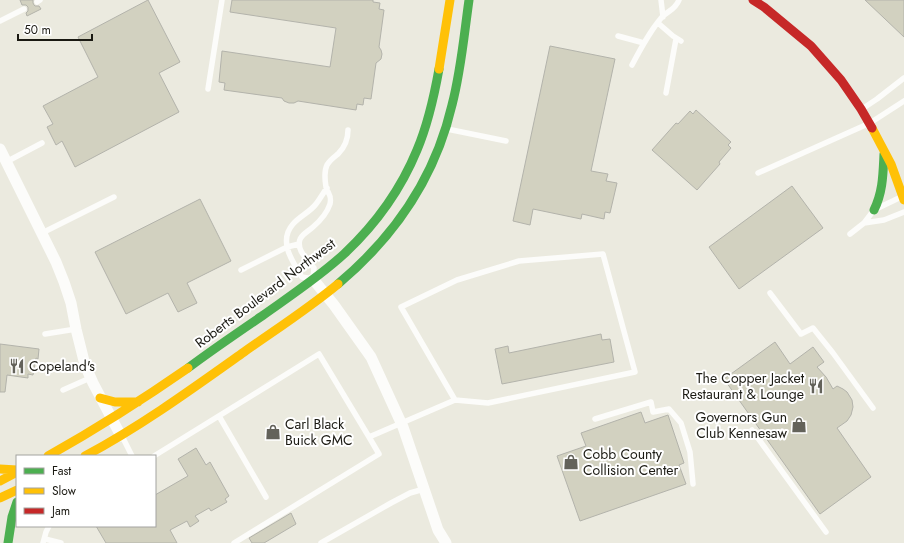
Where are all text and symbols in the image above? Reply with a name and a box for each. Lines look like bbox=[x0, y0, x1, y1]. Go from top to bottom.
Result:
scale bar bbox=[18, 16, 92, 42]
text: 50 m bbox=[24, 21, 51, 39]
street label: Roberts Boulevard Northwest bbox=[191, 233, 340, 352]
place label: Copeland's bbox=[29, 356, 95, 376]
restaurant icon: Copeland's bbox=[8, 357, 26, 375]
place label: The Copper Jacket Restaurant & Lounge bbox=[682, 368, 805, 404]
restaurant icon: The Copper Jacket Restaurant & Lounge bbox=[807, 377, 825, 395]
place label: Governors Gun Club Kennesaw bbox=[696, 407, 787, 443]
place label: Carl Black Buick GMC bbox=[285, 414, 353, 450]
shop icon: Governors Gun Club Kennesaw bbox=[790, 416, 808, 434]
shop icon: Carl Black Buick GMC bbox=[264, 423, 282, 441]
place label: Cobb County Collision Center bbox=[583, 444, 679, 480]
shop icon: Cobb County Collision Center bbox=[562, 453, 580, 471]
legend bbox=[16, 455, 156, 527]
text: Fast bbox=[52, 462, 71, 480]
text: Slow bbox=[52, 482, 77, 500]
text: Jam bbox=[50, 502, 70, 520]

